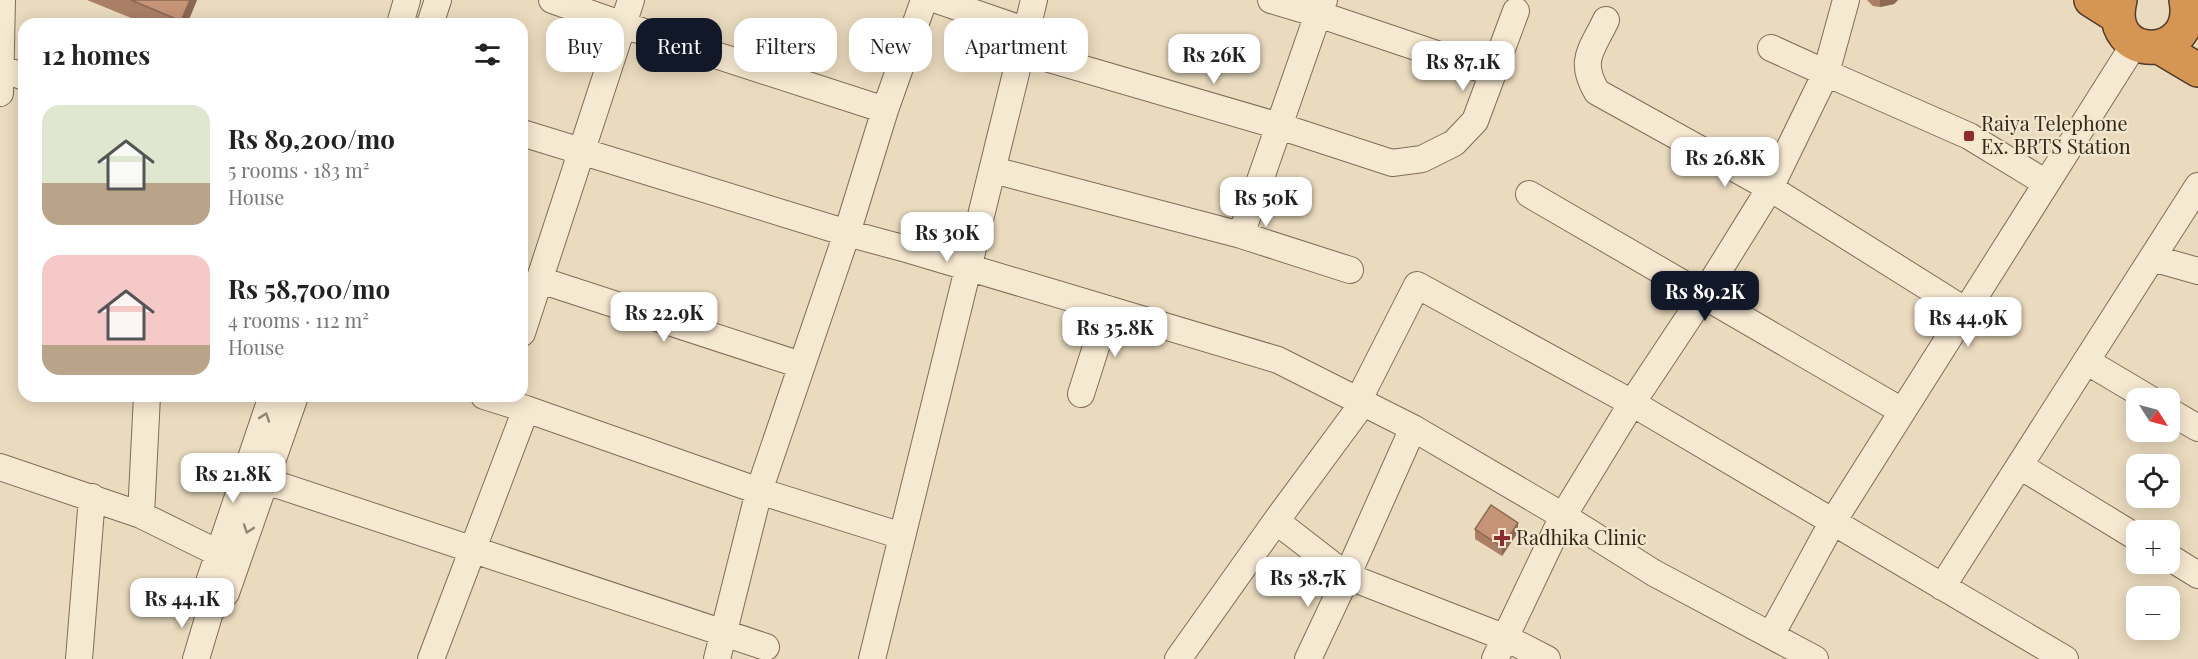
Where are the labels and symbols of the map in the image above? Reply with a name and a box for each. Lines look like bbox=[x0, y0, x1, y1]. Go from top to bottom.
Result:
pin: Rs 26K bbox=[1165, 34, 1263, 85]
pin: Rs 87.1K bbox=[1401, 41, 1525, 92]
place label: Raiya Telephone Ex. BRTS Station bbox=[1981, 109, 2131, 159]
marker: Raiya Telephone Ex. BRTS Station bbox=[1962, 129, 1976, 143]
pin: Rs 26.8K bbox=[1663, 137, 1787, 188]
pin: Rs 50K bbox=[1217, 177, 1315, 228]
pin: Rs 30K bbox=[898, 212, 996, 263]
pin: Rs 89.2K bbox=[1643, 271, 1767, 322]
pin: Rs 22.9K bbox=[602, 292, 726, 343]
pin: Rs 44.9K bbox=[1906, 297, 2030, 348]
pin: Rs 35.8K bbox=[1053, 307, 1177, 358]
north arrow bbox=[2126, 388, 2180, 442]
one-way arrow bbox=[257, 412, 270, 422]
pin: Rs 21.8K bbox=[171, 453, 295, 504]
one-way arrow bbox=[242, 523, 255, 533]
place label: Radhika Clinic bbox=[1516, 523, 1647, 550]
marker: Radhika Clinic bbox=[1493, 529, 1511, 547]
pin: Rs 58.7K bbox=[1246, 557, 1370, 608]
pin: Rs 44.1K bbox=[120, 578, 244, 629]

